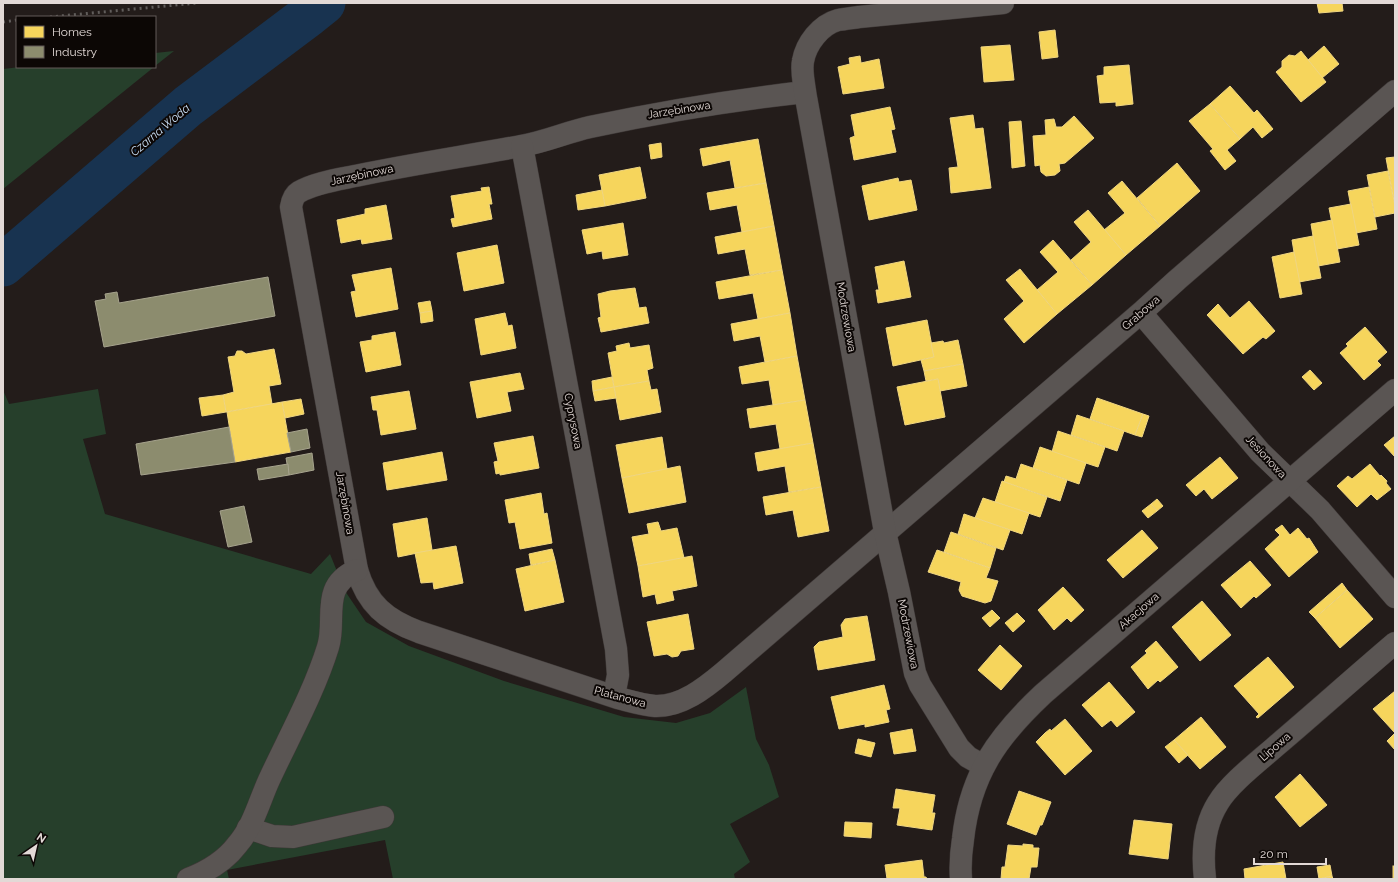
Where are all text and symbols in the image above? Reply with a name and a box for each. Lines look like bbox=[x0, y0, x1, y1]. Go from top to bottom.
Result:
legend bbox=[16, 16, 156, 68]
text: Homes bbox=[52, 25, 92, 39]
text: Industry bbox=[52, 45, 98, 59]
street label: Jarzębinowa bbox=[647, 99, 711, 121]
water label: Czarna Woda bbox=[127, 101, 193, 159]
street label: Jarzębinowa bbox=[330, 162, 394, 188]
street label: Modrzewiowa bbox=[833, 281, 859, 353]
street label: Grabowa bbox=[1120, 293, 1162, 333]
street label: Cyprysowa bbox=[561, 392, 585, 450]
street label: Jesionowa bbox=[1243, 433, 1289, 481]
street label: Jarzębinowa bbox=[333, 471, 357, 535]
street label: Akacjowa bbox=[1116, 590, 1162, 632]
street label: Modrzewiowa bbox=[895, 598, 921, 670]
street label: Platanowa bbox=[593, 684, 647, 710]
street label: Lipowa bbox=[1257, 730, 1293, 764]
north arrow bbox=[16, 826, 56, 866]
text: N bbox=[34, 830, 48, 846]
scale bar bbox=[1254, 840, 1326, 866]
text: 20 m bbox=[1260, 847, 1288, 861]

